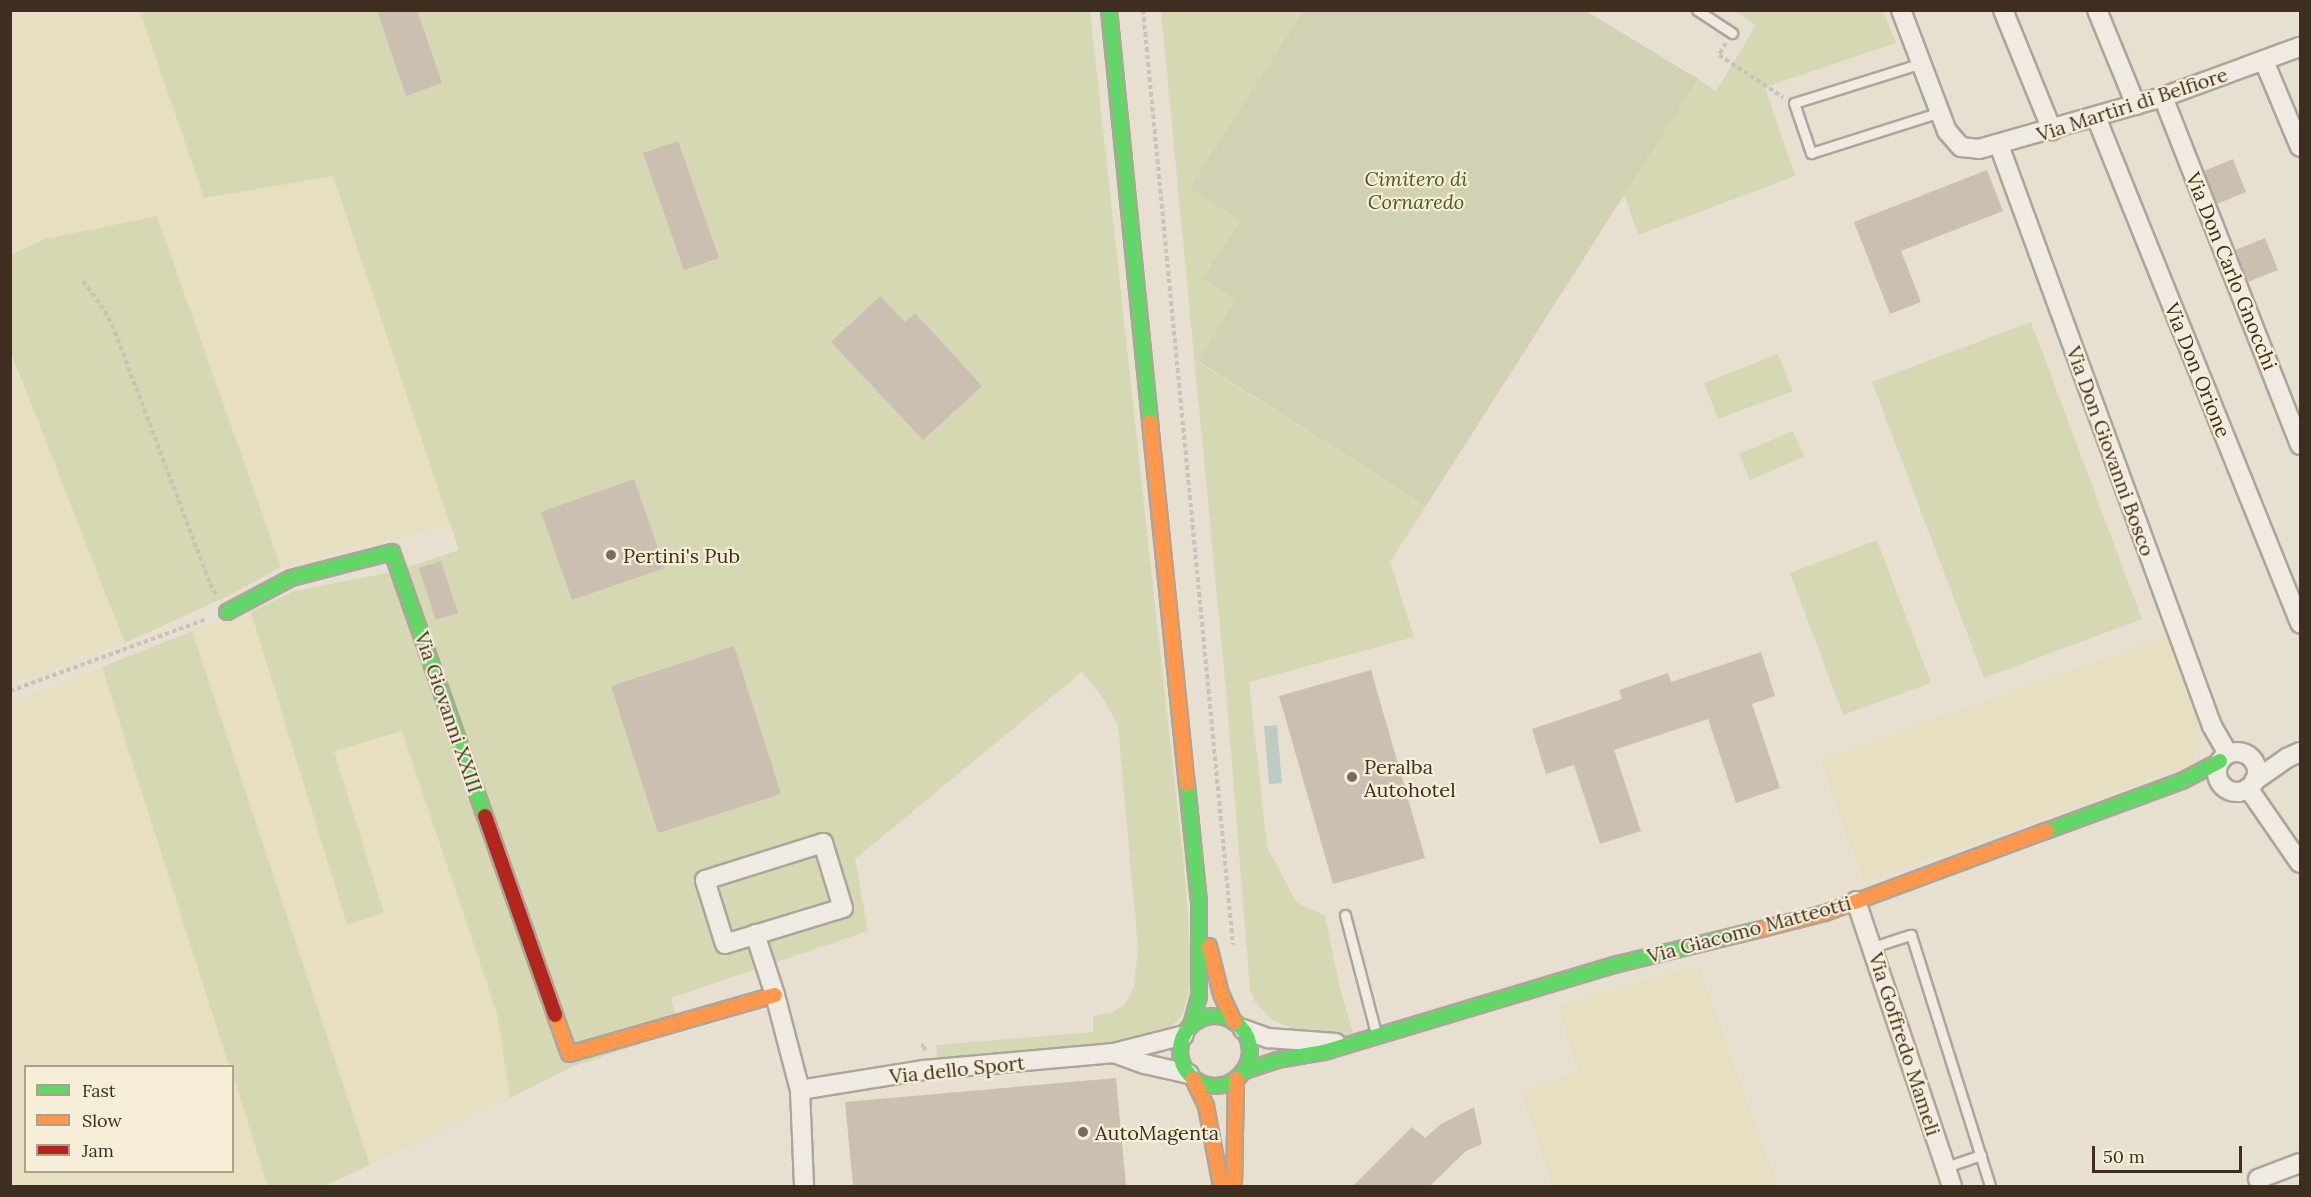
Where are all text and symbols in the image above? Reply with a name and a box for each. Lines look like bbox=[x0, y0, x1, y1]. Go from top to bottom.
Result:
street label: Via Martiri di Belfiore bbox=[2033, 62, 2231, 146]
park label: Cimitero di Cornaredo bbox=[1364, 167, 1468, 214]
street label: Via Don Carlo Gnocchi bbox=[2181, 169, 2283, 373]
street label: Via Don Orione bbox=[2160, 299, 2236, 441]
street label: Via Don Giovanni Bosco bbox=[2062, 343, 2160, 559]
place label: Pertini's Pub bbox=[623, 543, 740, 567]
marker: Pertini's Pub bbox=[604, 548, 618, 562]
street label: Via Giovanni XXIII bbox=[410, 628, 488, 796]
place label: Peralba Autohotel bbox=[1364, 754, 1456, 801]
marker: Peralba Autohotel bbox=[1345, 770, 1359, 784]
street label: Via Giacomo Matteotti bbox=[1644, 890, 1854, 968]
street label: Via Goffredo Mameli bbox=[1864, 949, 1946, 1139]
street label: Via dello Sport bbox=[888, 1050, 1026, 1088]
legend bbox=[24, 1065, 234, 1173]
text: Fast bbox=[82, 1079, 116, 1102]
text: Slow bbox=[82, 1109, 122, 1132]
place label: AutoMagenta bbox=[1095, 1120, 1219, 1144]
marker: AutoMagenta bbox=[1076, 1125, 1090, 1139]
scale bar bbox=[2095, 1134, 2245, 1172]
text: Jam bbox=[82, 1139, 114, 1162]
text: 50 m bbox=[2103, 1145, 2145, 1168]

